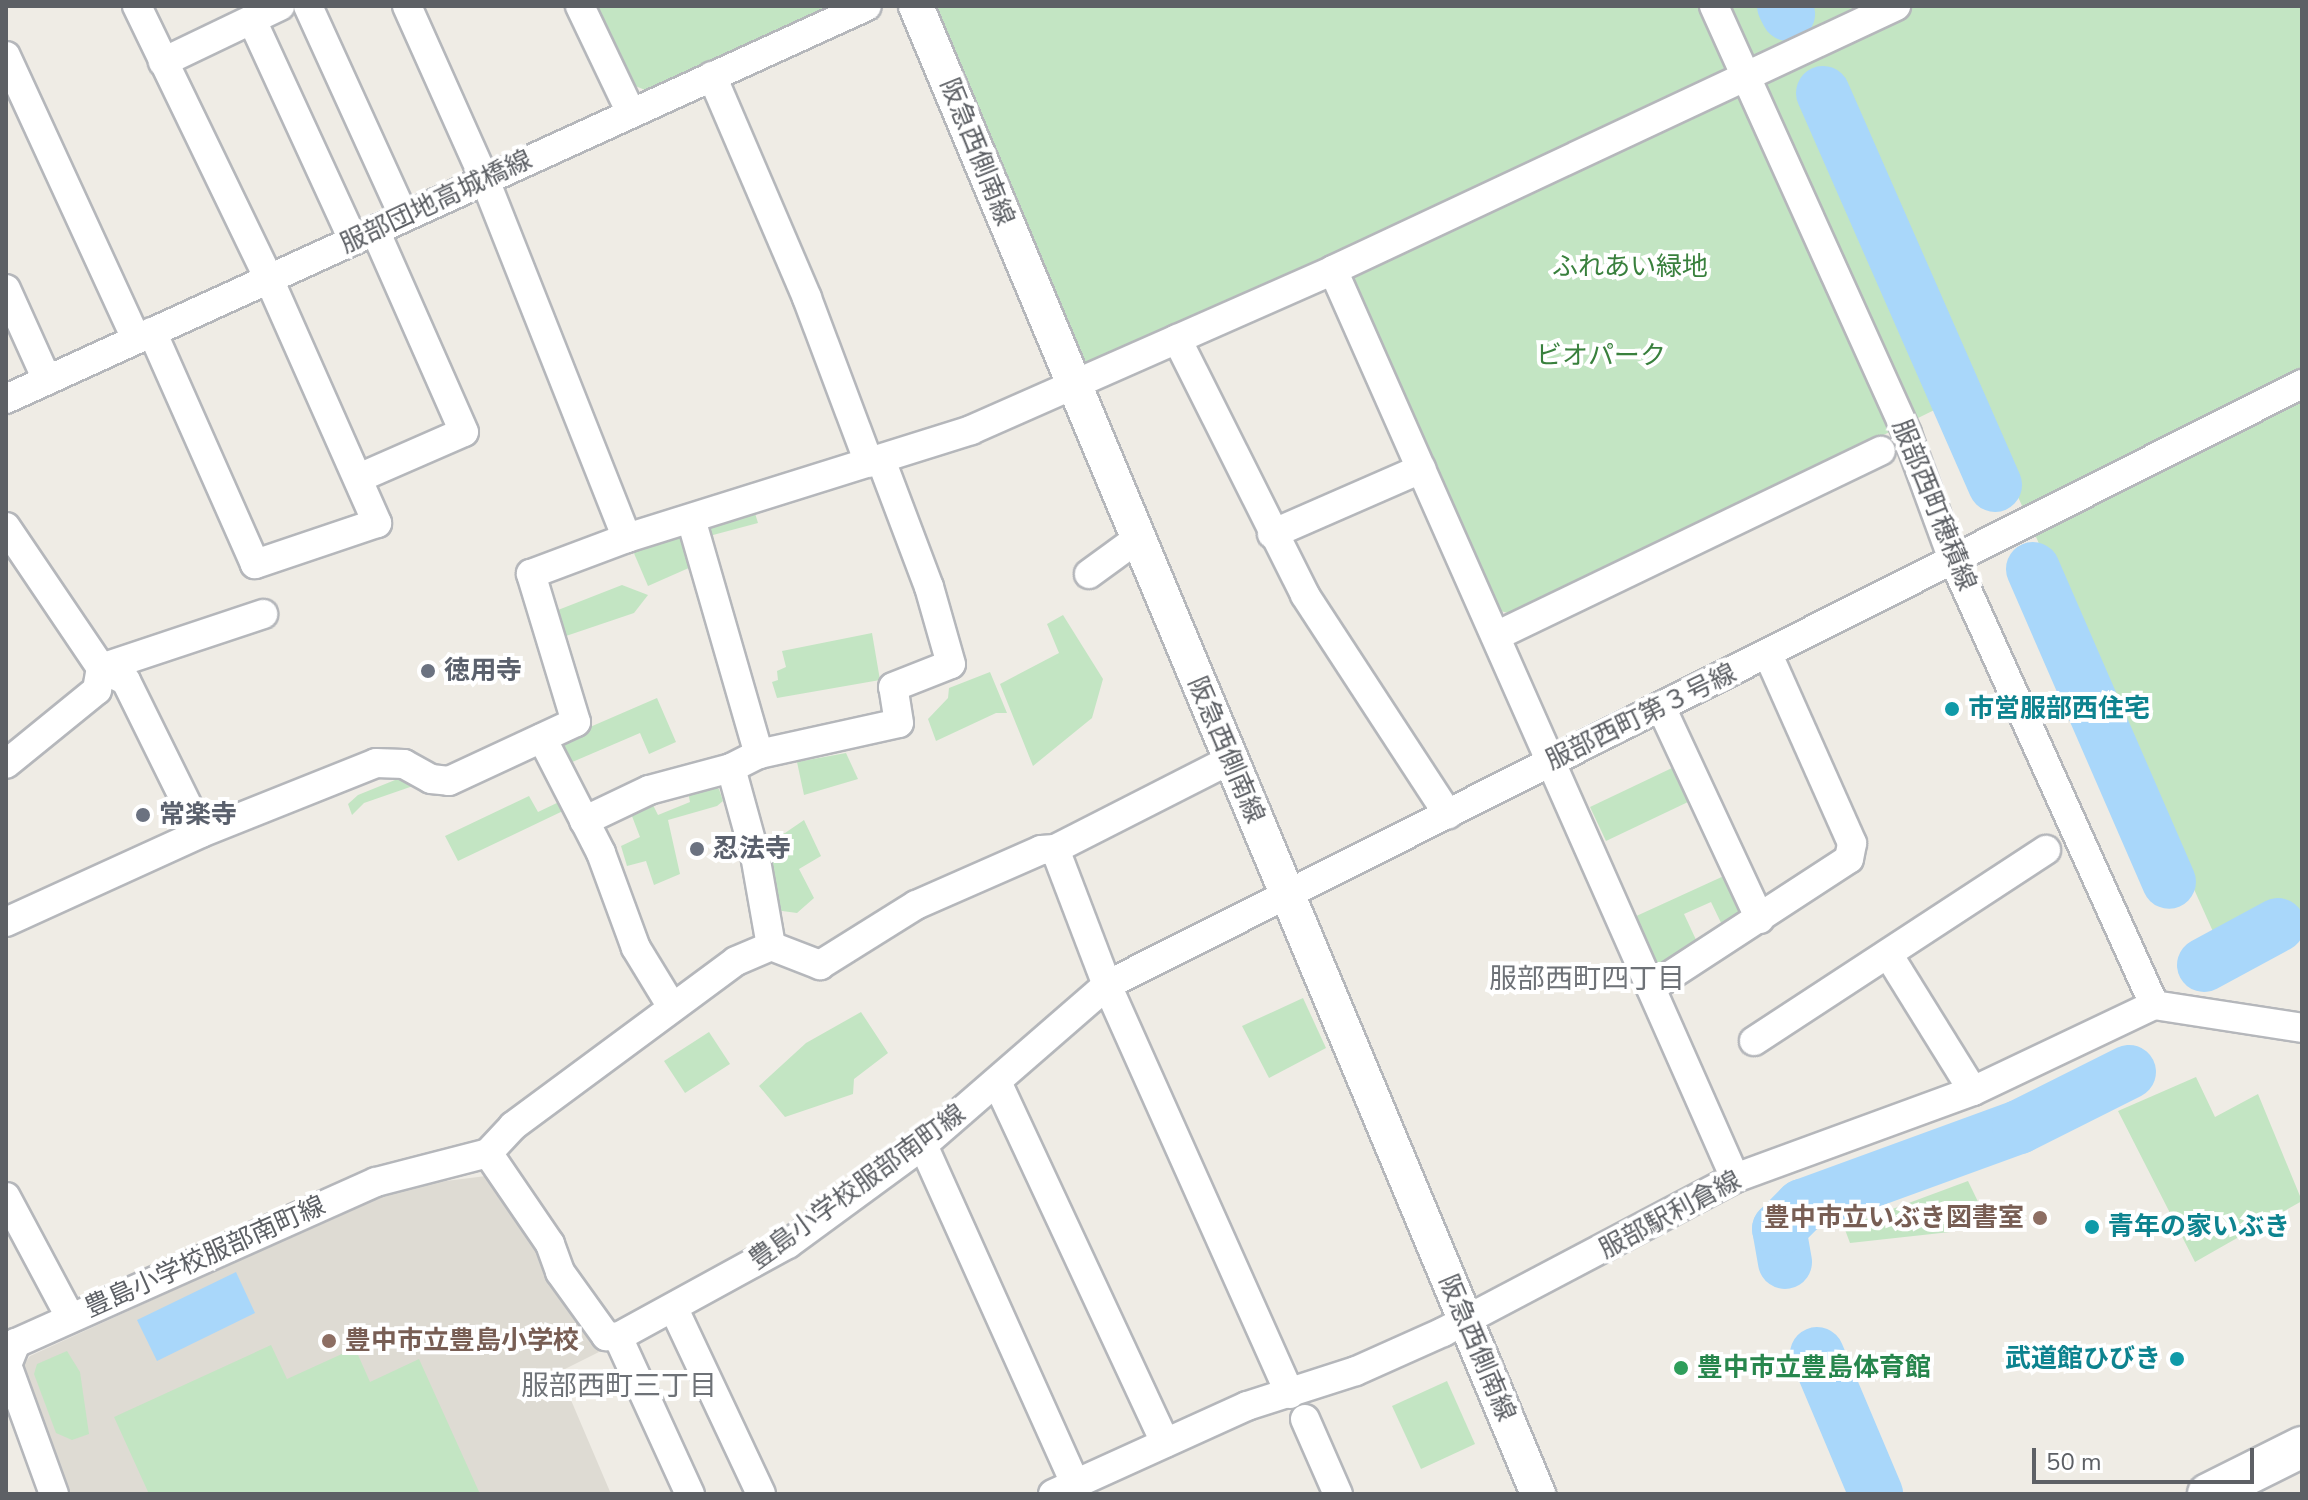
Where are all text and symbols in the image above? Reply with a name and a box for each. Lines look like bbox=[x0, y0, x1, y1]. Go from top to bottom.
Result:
street label: 阪急西側南線 bbox=[933, 74, 1021, 230]
street label: 服部団地高城橋線 bbox=[335, 144, 537, 260]
park label: ふれあい緑地 bbox=[1552, 251, 1708, 283]
park label: ビオパーク bbox=[1536, 340, 1666, 372]
street label: 服部西町穂積線 bbox=[1885, 415, 1983, 595]
place label: 徳用寺 bbox=[444, 655, 522, 687]
street label: 服部西町第３号線 bbox=[1541, 657, 1741, 777]
marker: 徳用寺 bbox=[419, 662, 437, 680]
street label: 阪急西側南線 bbox=[1181, 672, 1271, 828]
place label: 市営服部西住宅 bbox=[1968, 693, 2150, 725]
marker: 市営服部西住宅 bbox=[1943, 700, 1961, 718]
place label: 常楽寺 bbox=[159, 799, 237, 831]
marker: 常楽寺 bbox=[134, 806, 152, 824]
place label: 忍法寺 bbox=[713, 833, 791, 865]
marker: 忍法寺 bbox=[688, 840, 706, 858]
district label: 服部西町四丁目 bbox=[1489, 962, 1685, 996]
street label: 豊島小学校服部南町線 bbox=[743, 1098, 971, 1276]
street label: 服部駅利倉線 bbox=[1594, 1165, 1746, 1265]
street label: 豊島小学校服部南町線 bbox=[80, 1190, 330, 1324]
place label: 豊中市立いぶき図書室 bbox=[1764, 1202, 2024, 1234]
marker: 豊中市立いぶき図書室 bbox=[2031, 1209, 2049, 1227]
place label: 青年の家いぶき bbox=[2108, 1211, 2290, 1243]
marker: 青年の家いぶき bbox=[2083, 1218, 2101, 1236]
street label: 阪急西側南線 bbox=[1432, 1270, 1522, 1426]
place label: 豊中市立豊島小学校 bbox=[345, 1325, 579, 1357]
marker: 豊中市立豊島小学校 bbox=[320, 1332, 338, 1350]
place label: 武道館ひびき bbox=[2005, 1343, 2161, 1375]
marker: 武道館ひびき bbox=[2168, 1350, 2186, 1368]
place label: 豊中市立豊島体育館 bbox=[1697, 1352, 1931, 1384]
marker: 豊中市立豊島体育館 bbox=[1672, 1359, 1690, 1377]
district label: 服部西町三丁目 bbox=[521, 1369, 717, 1403]
scale bar bbox=[2036, 1432, 2258, 1482]
text: 50 m bbox=[2046, 1446, 2102, 1478]

